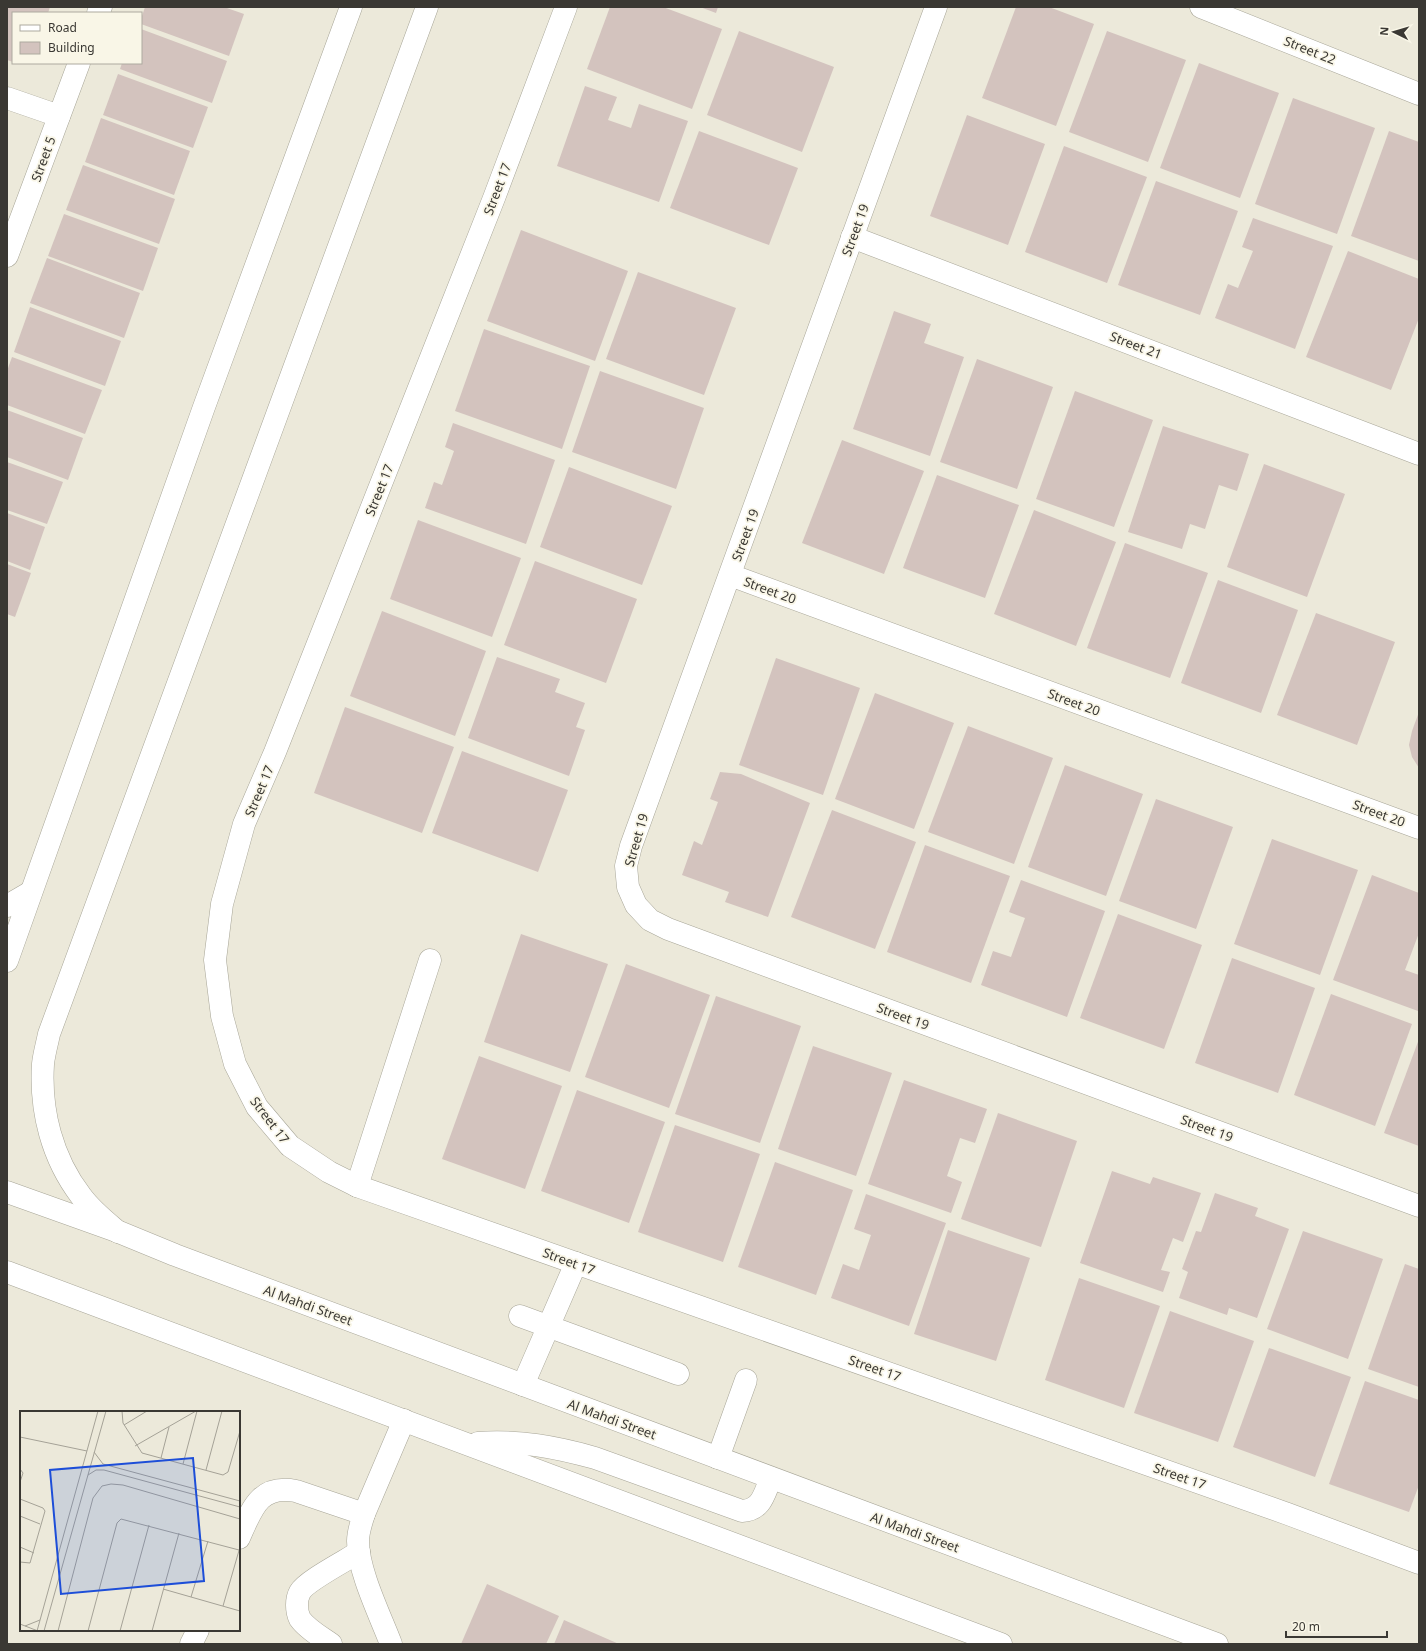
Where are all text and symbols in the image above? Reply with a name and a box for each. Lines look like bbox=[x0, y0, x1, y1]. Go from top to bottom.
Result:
legend bbox=[12, 12, 142, 64]
north arrow bbox=[1374, 12, 1414, 52]
text: Road bbox=[48, 19, 77, 36]
text: N bbox=[1376, 26, 1391, 36]
street label: Street 22 bbox=[1281, 31, 1339, 69]
text: Building bbox=[48, 39, 95, 56]
street label: Street 5 bbox=[26, 134, 60, 184]
street label: Street 17 bbox=[479, 160, 515, 218]
street label: Street 19 bbox=[837, 201, 873, 259]
street label: Street 21 bbox=[1107, 327, 1165, 363]
street label: Street 17 bbox=[360, 461, 398, 519]
street label: Street 19 bbox=[727, 506, 763, 564]
street label: Street 20 bbox=[741, 572, 799, 608]
street label: Street 20 bbox=[1045, 684, 1103, 720]
street label: Street 17 bbox=[240, 762, 278, 820]
street label: Street 20 bbox=[1350, 795, 1408, 831]
street label: Street 19 bbox=[620, 811, 652, 869]
street label: Street 19 bbox=[874, 998, 932, 1034]
street label: Street 17 bbox=[246, 1093, 294, 1147]
street label: Street 19 bbox=[1178, 1110, 1236, 1146]
street label: Street 17 bbox=[540, 1243, 598, 1279]
street label: Al Mahdi Street bbox=[261, 1281, 355, 1329]
street label: Street 17 bbox=[846, 1351, 904, 1385]
street label: Al Mahdi Street bbox=[565, 1395, 659, 1443]
inset map bbox=[20, 1411, 240, 1631]
street label: Street 17 bbox=[1151, 1459, 1209, 1493]
street label: Al Mahdi Street bbox=[868, 1508, 962, 1556]
scale bar bbox=[1286, 1613, 1387, 1639]
text: 20 m bbox=[1292, 1618, 1320, 1635]

